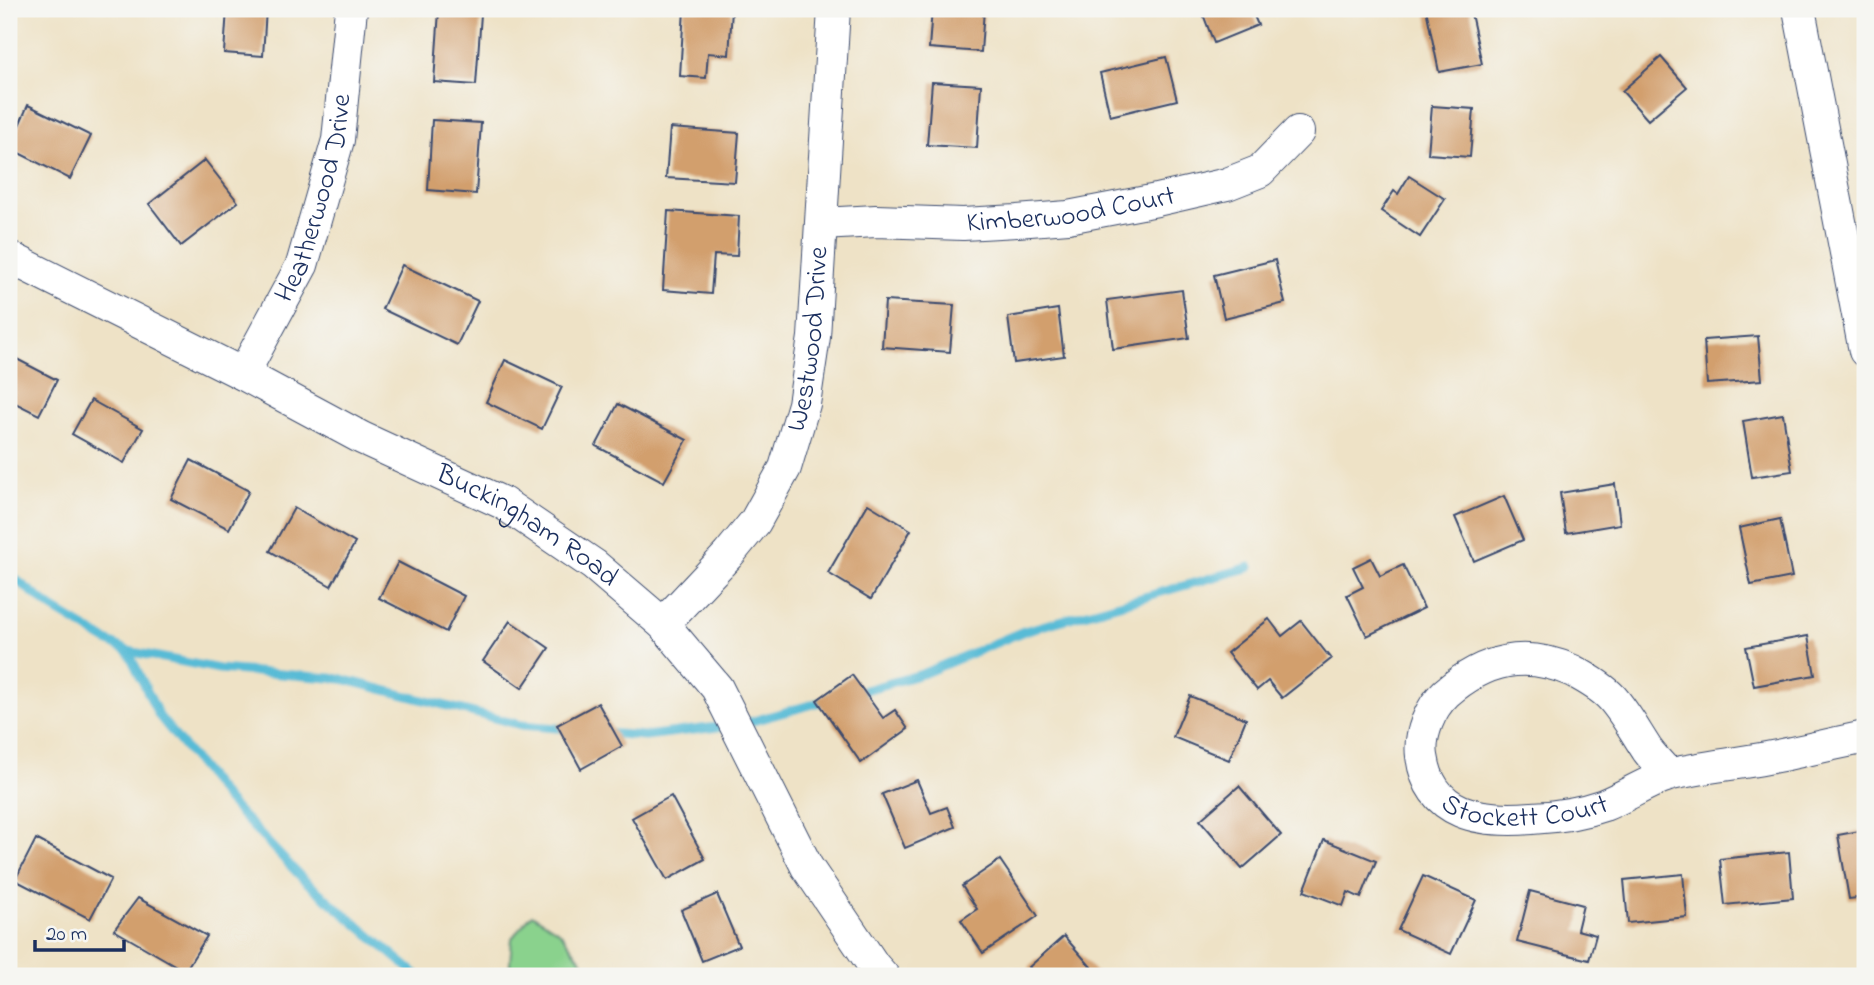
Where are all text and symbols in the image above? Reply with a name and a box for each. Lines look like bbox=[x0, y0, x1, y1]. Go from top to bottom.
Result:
street label: Heatherwood Drive bbox=[265, 92, 363, 310]
street label: Kimberwood Court bbox=[966, 176, 1179, 244]
street label: Westwood Drive bbox=[776, 245, 840, 437]
street label: Buckingham Road bbox=[428, 454, 627, 598]
street label: Stockett Court bbox=[1433, 784, 1614, 840]
scale bar bbox=[35, 908, 124, 952]
text: 20 m bbox=[46, 920, 87, 950]

